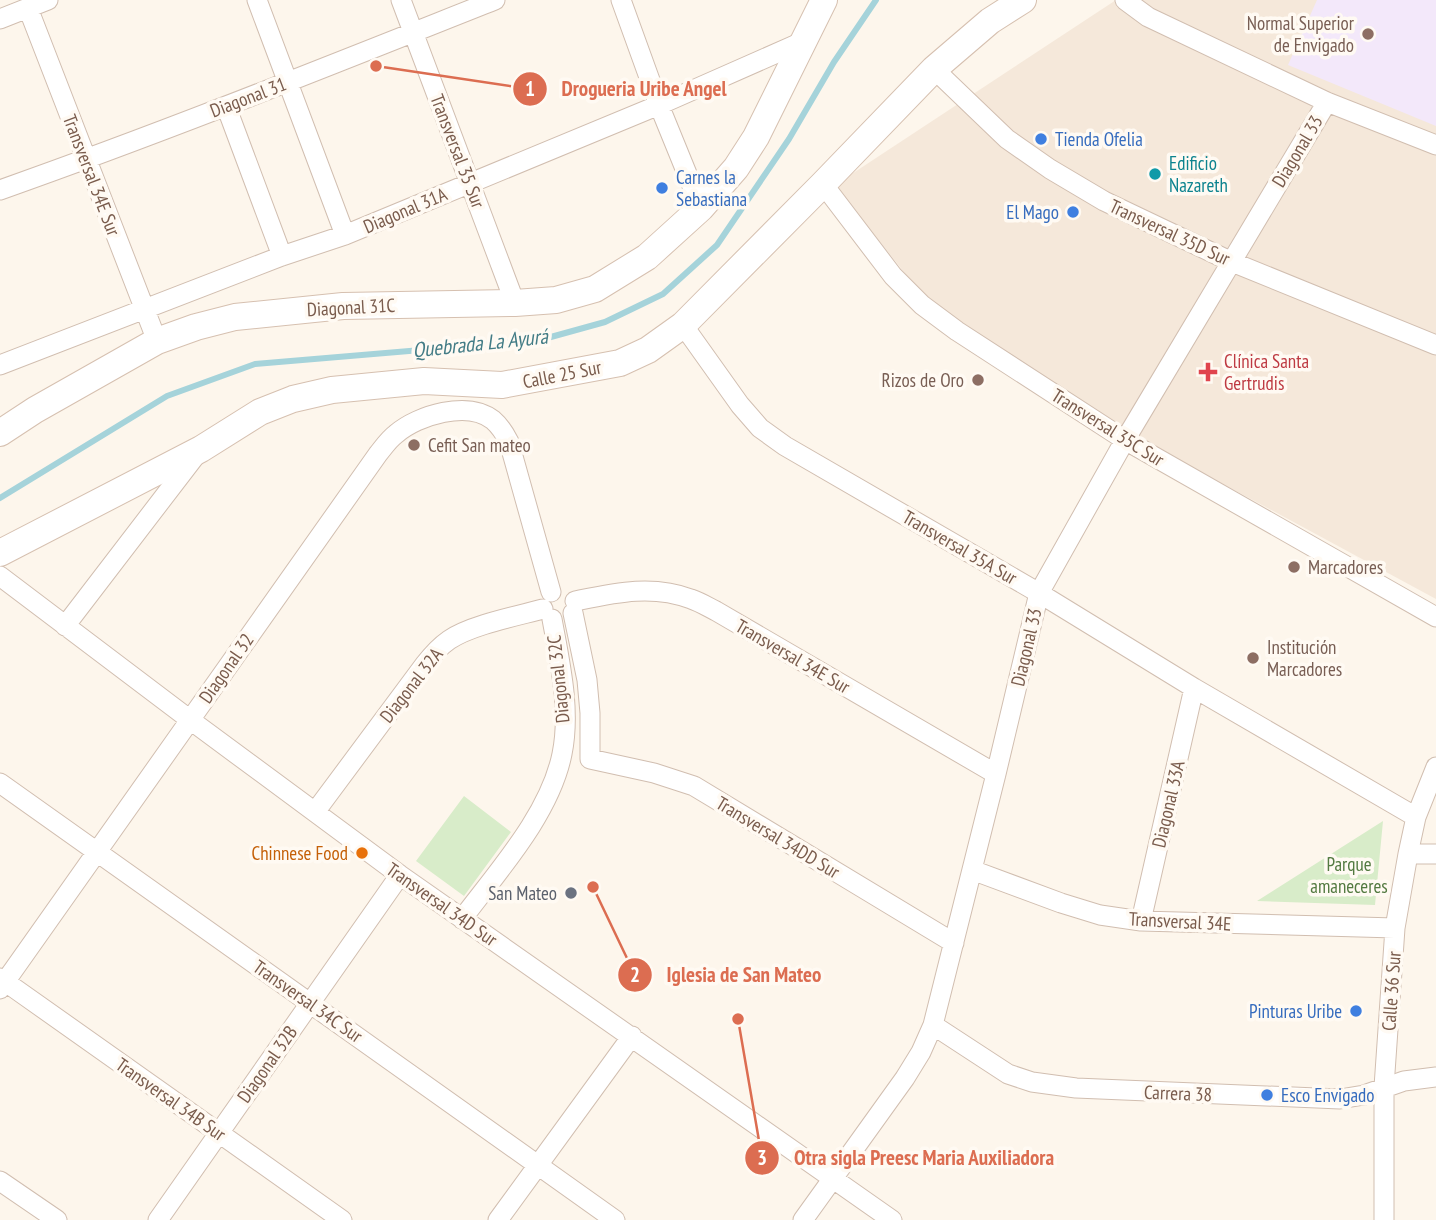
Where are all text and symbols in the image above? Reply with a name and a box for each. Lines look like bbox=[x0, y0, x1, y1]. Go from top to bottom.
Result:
place label: Normal Superior de Envigado bbox=[1247, 11, 1355, 57]
marker: Normal Superior de Envigado bbox=[1360, 26, 1376, 42]
callout: Drogueria Uribe Angel bbox=[512, 68, 741, 110]
street label: Diagonal 31 bbox=[207, 72, 289, 122]
text: 1 bbox=[525, 75, 535, 102]
text: Drogueria Uribe Angel bbox=[561, 75, 727, 102]
street label: Transversal 35 Sur bbox=[425, 91, 491, 212]
street label: Transversal 34E Sur bbox=[58, 111, 126, 240]
street label: Diagonal 33 bbox=[1266, 111, 1328, 191]
place label: Tienda Ofelia bbox=[1055, 127, 1143, 151]
marker: Tienda Ofelia bbox=[1033, 131, 1049, 147]
place label: Edificio Nazareth bbox=[1169, 151, 1228, 197]
place label: Carnes la Sebastiana bbox=[676, 165, 747, 211]
marker: Edificio Nazareth bbox=[1147, 166, 1163, 182]
marker: Carnes la Sebastiana bbox=[654, 180, 670, 196]
street label: Diagonal 31A bbox=[360, 182, 450, 238]
street label: Transversal 35D Sur bbox=[1106, 194, 1235, 271]
place label: El Mago bbox=[1006, 200, 1059, 224]
marker: El Mago bbox=[1065, 204, 1081, 220]
street label: Diagonal 31C bbox=[306, 293, 396, 321]
water label: Quebrada La Ayurá bbox=[411, 322, 550, 364]
place label: Clínica Santa Gertrudis bbox=[1224, 349, 1309, 395]
street label: Calle 25 Sur bbox=[521, 354, 604, 393]
marker: Clínica Santa Gertrudis bbox=[1198, 362, 1218, 382]
place label: Rizos de Oro bbox=[882, 368, 964, 392]
marker: Rizos de Oro bbox=[970, 372, 986, 388]
street label: Transversal 35C Sur bbox=[1047, 383, 1169, 472]
place label: Cefit San mateo bbox=[428, 433, 531, 457]
marker: Cefit San mateo bbox=[406, 437, 422, 453]
street label: Transversal 35A Sur bbox=[898, 505, 1022, 590]
place label: Marcadores bbox=[1308, 555, 1383, 579]
marker: Marcadores bbox=[1286, 559, 1302, 575]
street label: Diagonal 33 bbox=[1005, 606, 1047, 688]
street label: Transversal 34E Sur bbox=[731, 614, 855, 699]
street label: Diagonal 32 bbox=[193, 629, 259, 707]
street label: Diagonal 32C bbox=[541, 634, 575, 724]
place label: Institución Marcadores bbox=[1267, 635, 1342, 681]
street label: Diagonal 32A bbox=[374, 643, 448, 727]
marker: Institución Marcadores bbox=[1245, 650, 1261, 666]
street label: Diagonal 33A bbox=[1146, 758, 1190, 850]
street label: Transversal 34DD Sur bbox=[712, 791, 845, 884]
place label: Chinnese Food bbox=[251, 841, 348, 865]
marker: Chinnese Food bbox=[354, 845, 370, 861]
park label: Parque amaneceres bbox=[1310, 852, 1388, 898]
street label: Transversal 34D Sur bbox=[382, 857, 503, 952]
place label: San Mateo bbox=[488, 881, 557, 905]
marker: San Mateo bbox=[563, 885, 579, 901]
street label: Transversal 34E bbox=[1128, 906, 1232, 936]
street label: Calle 36 Sur bbox=[1376, 950, 1406, 1031]
street label: Transversal 34C Sur bbox=[249, 954, 368, 1048]
callout: Iglesia de San Mateo bbox=[618, 954, 836, 996]
text: 2 bbox=[630, 961, 640, 988]
text: Iglesia de San Mateo bbox=[667, 961, 821, 988]
place label: Pinturas Uribe bbox=[1249, 999, 1342, 1023]
marker: Pinturas Uribe bbox=[1348, 1003, 1364, 1019]
street label: Diagonal 32B bbox=[232, 1021, 302, 1107]
street label: Transversal 34B Sur bbox=[111, 1052, 231, 1146]
street label: Carrera 38 bbox=[1143, 1080, 1213, 1106]
place label: Esco Envigado bbox=[1281, 1083, 1374, 1107]
marker: Esco Envigado bbox=[1259, 1087, 1275, 1103]
callout: Otra sigla Preesc Maria Auxiliadora bbox=[745, 1137, 1069, 1179]
text: 3 bbox=[757, 1144, 767, 1171]
text: Otra sigla Preesc Maria Auxiliadora bbox=[794, 1144, 1054, 1171]

